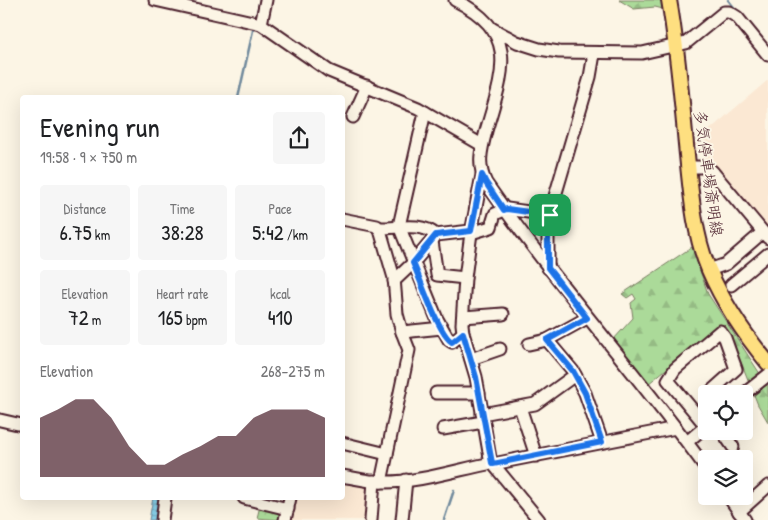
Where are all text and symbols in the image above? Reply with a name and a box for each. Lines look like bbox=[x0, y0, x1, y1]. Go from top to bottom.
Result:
text: Evening run bbox=[40, 108, 160, 146]
street label: 多気停車場斎明線 bbox=[689, 108, 729, 238]
button: share bbox=[273, 112, 325, 164]
text: 19:58 · 9 × 750 m bbox=[40, 146, 137, 168]
pin bbox=[529, 194, 571, 236]
text: Distance bbox=[63, 199, 106, 218]
text: Time bbox=[170, 199, 195, 218]
text: Pace bbox=[269, 199, 292, 218]
icon: arrive bbox=[536, 201, 564, 229]
text: 6.75 bbox=[59, 218, 92, 247]
text: 38:28 bbox=[161, 218, 204, 247]
text: 5:42 bbox=[252, 218, 284, 247]
text: km bbox=[92, 225, 110, 244]
text: /km bbox=[284, 225, 308, 244]
text: Elevation bbox=[62, 284, 108, 303]
text: Heart rate bbox=[156, 284, 209, 303]
text: kcal bbox=[270, 284, 290, 303]
text: 72 bbox=[68, 303, 89, 332]
text: 165 bbox=[158, 303, 183, 332]
text: 410 bbox=[268, 303, 293, 332]
text: m bbox=[89, 310, 101, 329]
text: bpm bbox=[183, 310, 207, 329]
text: Elevation bbox=[40, 360, 93, 382]
text: 268–275 m bbox=[261, 360, 325, 382]
map controls bbox=[698, 385, 753, 505]
button: locate bbox=[698, 385, 753, 440]
button: layers bbox=[698, 450, 753, 505]

